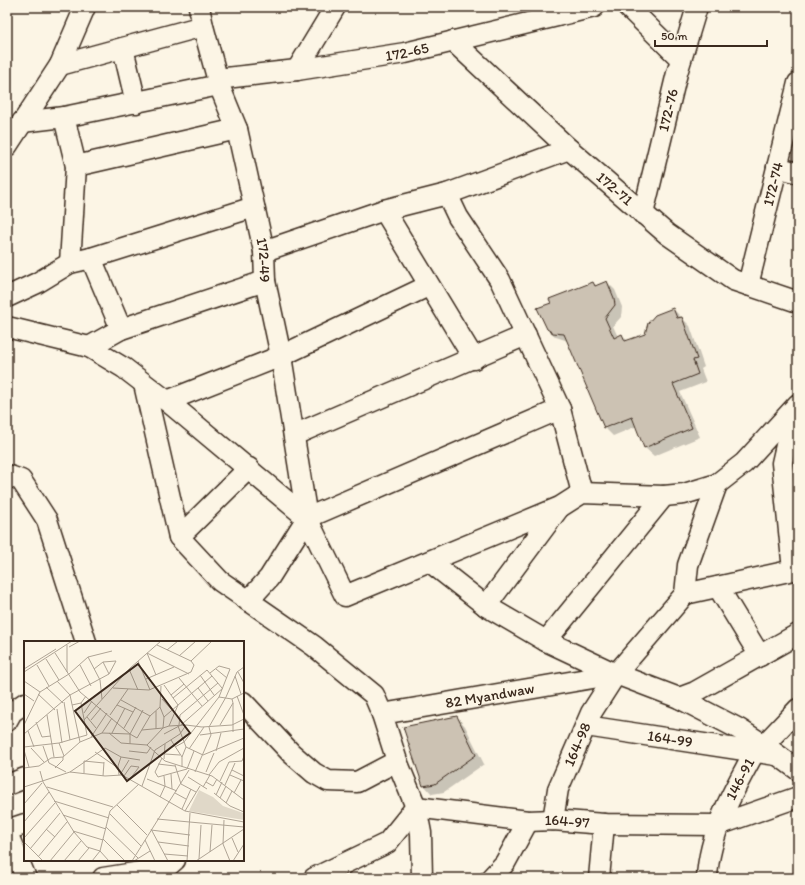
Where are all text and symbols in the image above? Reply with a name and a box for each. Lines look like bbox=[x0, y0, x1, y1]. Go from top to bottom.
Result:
scale bar bbox=[655, 22, 767, 48]
text: 50 m bbox=[661, 29, 687, 43]
street label: 172-65 bbox=[384, 38, 431, 65]
street label: 172-76 bbox=[654, 87, 682, 133]
street label: 172-74 bbox=[759, 160, 787, 208]
street label: 172-71 bbox=[593, 168, 637, 209]
street label: 172-49 bbox=[252, 236, 274, 283]
inset map bbox=[24, 641, 244, 861]
street label: 82 Myandwaw bbox=[444, 679, 536, 712]
street label: 164-98 bbox=[560, 720, 595, 769]
street label: 164-99 bbox=[646, 726, 694, 751]
street label: 146-91 bbox=[722, 755, 758, 803]
street label: 164-97 bbox=[544, 811, 591, 832]

